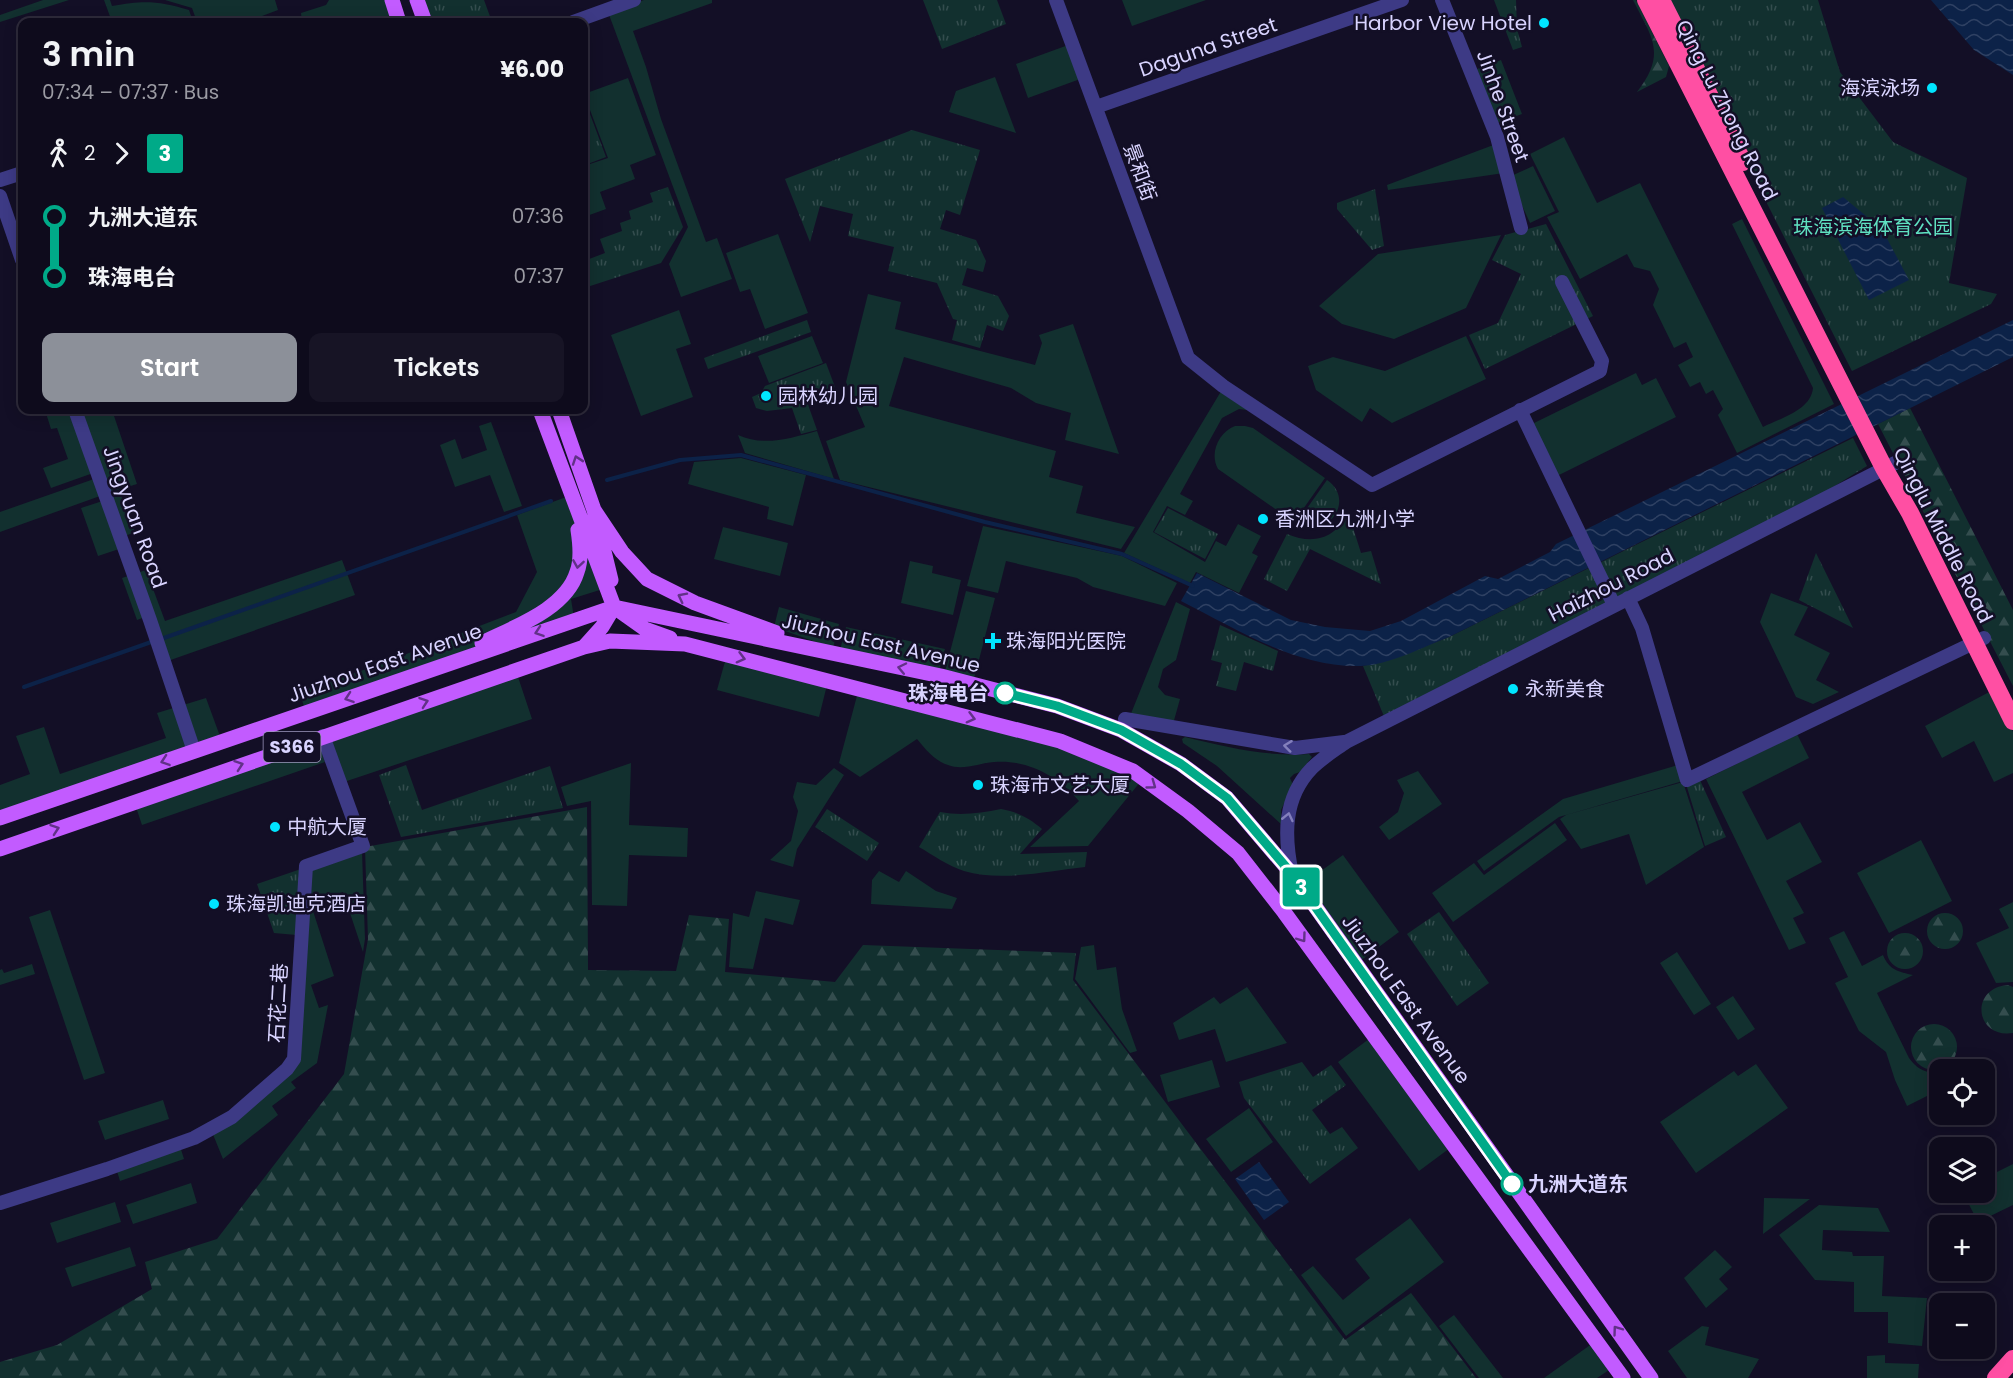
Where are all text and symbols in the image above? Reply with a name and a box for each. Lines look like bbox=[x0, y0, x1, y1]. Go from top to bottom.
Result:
place label: Harbor View Hotel bbox=[1354, 9, 1532, 37]
street label: Daguna Street bbox=[1135, 10, 1281, 84]
street label: Qing Lu Zhong Road bbox=[1669, 15, 1785, 205]
marker: Harbor View Hotel bbox=[1537, 16, 1551, 30]
text: 3 min bbox=[42, 31, 135, 78]
street label: Jinhe Street bbox=[1470, 46, 1536, 166]
text: ¥6.00 bbox=[500, 54, 564, 85]
place label: 海滨泳场 bbox=[1840, 74, 1920, 102]
text: 07:34 – 07:37 · Bus bbox=[42, 78, 219, 106]
marker: 海滨泳场 bbox=[1925, 81, 1939, 95]
icon: walk bbox=[42, 137, 75, 170]
icon: forward bbox=[105, 137, 138, 170]
text: 2 bbox=[84, 139, 96, 167]
text: 3 bbox=[159, 139, 171, 168]
street label: 景和街 bbox=[1117, 139, 1163, 205]
text: 九洲大道东 bbox=[88, 202, 198, 233]
text: 07:36 bbox=[512, 202, 564, 230]
park label: 珠海滨海体育公园 bbox=[1793, 213, 1953, 241]
text: 珠海电台 bbox=[88, 262, 176, 293]
text: 07:37 bbox=[514, 262, 564, 290]
button: Start bbox=[42, 333, 297, 402]
button: Tickets bbox=[309, 333, 564, 402]
place label: 园林幼儿园 bbox=[778, 382, 878, 410]
marker: 园林幼儿园 bbox=[759, 389, 773, 403]
street label: Jingyuan Road bbox=[96, 442, 174, 592]
street label: Qinglu Middle Road bbox=[1887, 442, 1999, 628]
one-way arrow bbox=[571, 455, 584, 466]
place label: 香洲区九洲小学 bbox=[1275, 505, 1415, 533]
marker: 香洲区九洲小学 bbox=[1256, 512, 1270, 526]
street label: Haizhou Road bbox=[1544, 541, 1678, 629]
one-way arrow bbox=[572, 559, 584, 569]
one-way arrow bbox=[678, 593, 689, 604]
street label: Jiuzhou East Avenue bbox=[779, 607, 983, 679]
street label: Jiuzhou East Avenue bbox=[284, 617, 486, 709]
one-way arrow bbox=[534, 624, 544, 637]
place label: 珠海阳光医院 bbox=[1006, 627, 1126, 655]
marker: 珠海阳光医院 bbox=[984, 632, 1002, 650]
one-way arrow bbox=[736, 651, 746, 664]
one-way arrow bbox=[898, 662, 908, 675]
place label: 永新美食 bbox=[1525, 675, 1605, 703]
place label: 珠海电台 bbox=[908, 679, 988, 707]
marker: 珠海电台 bbox=[994, 682, 1016, 704]
marker: 永新美食 bbox=[1506, 682, 1520, 696]
one-way arrow bbox=[344, 690, 355, 703]
one-way arrow bbox=[418, 696, 429, 709]
one-way arrow bbox=[966, 710, 976, 723]
road number: S366 bbox=[264, 732, 320, 762]
one-way arrow bbox=[1283, 741, 1292, 753]
one-way arrow bbox=[160, 754, 171, 767]
one-way arrow bbox=[233, 760, 244, 773]
place label: 珠海市文艺大厦 bbox=[990, 771, 1130, 799]
marker: 珠海市文艺大厦 bbox=[971, 778, 985, 792]
one-way arrow bbox=[1146, 778, 1157, 789]
one-way arrow bbox=[1281, 812, 1294, 822]
place label: 中航大厦 bbox=[287, 813, 367, 841]
marker: 中航大厦 bbox=[268, 820, 282, 834]
one-way arrow bbox=[49, 824, 60, 837]
line badge: 3 bbox=[1282, 868, 1320, 906]
text: 3 bbox=[1295, 873, 1307, 902]
place label: 珠海凯迪克酒店 bbox=[226, 890, 366, 918]
marker: 珠海凯迪克酒店 bbox=[207, 897, 221, 911]
street label: Jiuzhou East Avenue bbox=[1335, 909, 1477, 1089]
one-way arrow bbox=[1295, 931, 1306, 942]
street label: 石花二巷 bbox=[262, 962, 294, 1044]
map controls bbox=[1929, 1059, 1995, 1359]
button: locate bbox=[1929, 1059, 1995, 1125]
button: layers bbox=[1929, 1137, 1995, 1203]
place label: 九洲大道东 bbox=[1528, 1170, 1628, 1198]
marker: 九洲大道东 bbox=[1501, 1173, 1523, 1195]
button: + bbox=[1929, 1215, 1995, 1281]
button: − bbox=[1929, 1293, 1995, 1359]
one-way arrow bbox=[1613, 1326, 1624, 1337]

